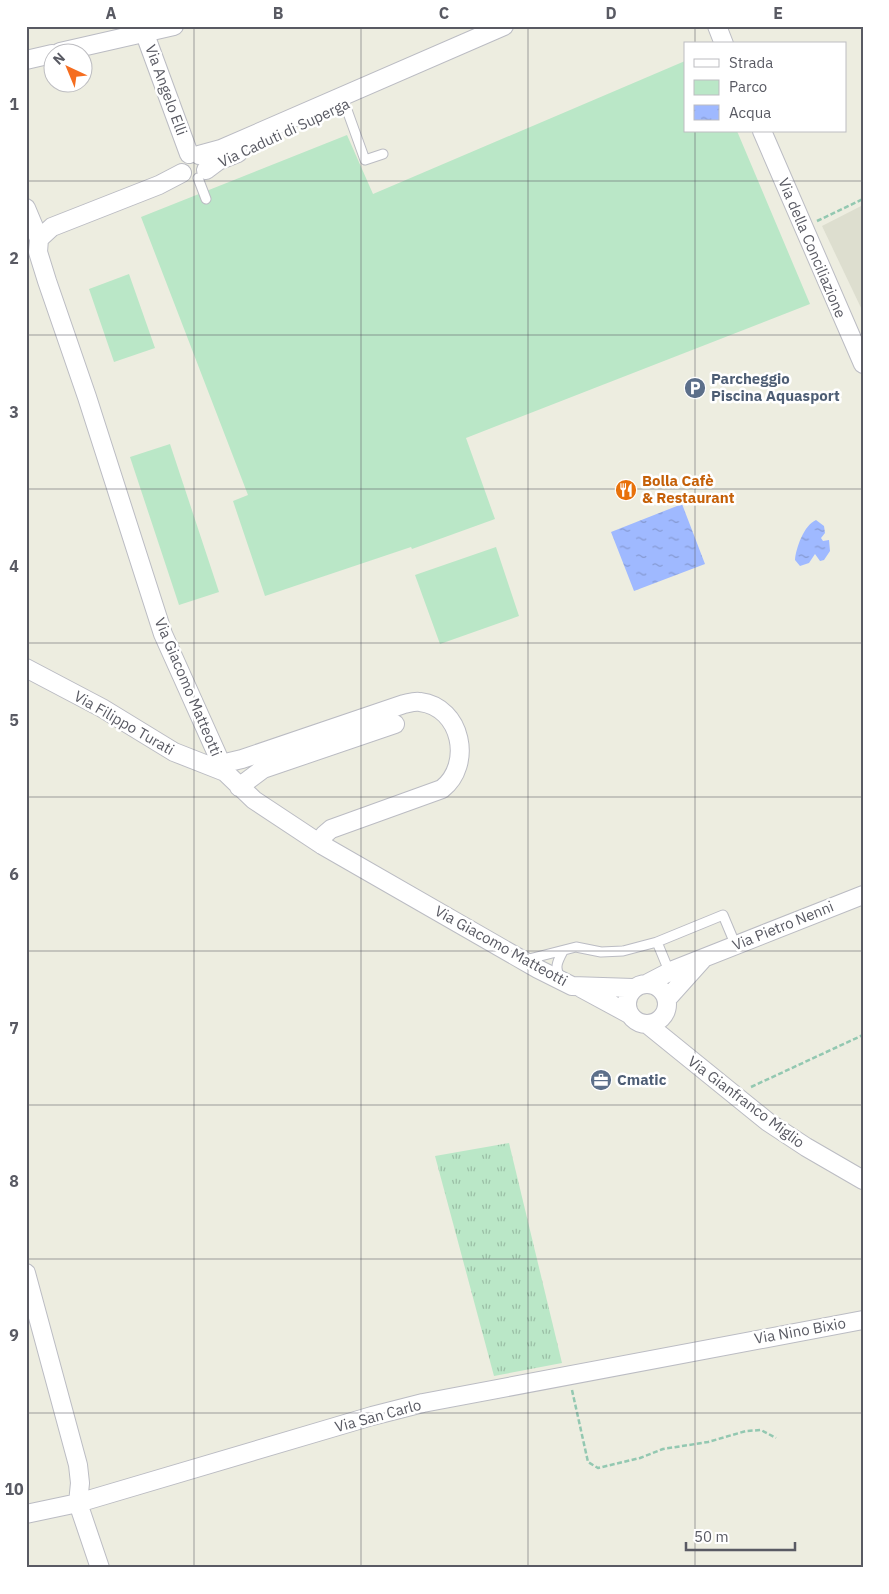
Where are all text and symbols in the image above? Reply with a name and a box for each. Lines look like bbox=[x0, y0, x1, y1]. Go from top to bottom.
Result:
text: A bbox=[106, 3, 117, 23]
text: B bbox=[273, 3, 284, 23]
text: C bbox=[439, 3, 449, 23]
text: D bbox=[605, 3, 617, 23]
text: E bbox=[773, 3, 783, 23]
north arrow bbox=[42, 42, 92, 92]
street label: Via Angelo Elli bbox=[141, 42, 192, 138]
legend bbox=[684, 42, 846, 132]
text: N bbox=[49, 49, 69, 69]
text: Strada bbox=[729, 53, 773, 72]
text: Parco bbox=[729, 77, 767, 96]
text: 1 bbox=[9, 94, 19, 114]
street label: Via Caduti di Superga bbox=[215, 94, 352, 171]
text: Acqua bbox=[729, 103, 771, 122]
street label: Via della Conciliazione bbox=[774, 175, 851, 321]
text: 2 bbox=[9, 248, 19, 268]
place label: Parcheggio Piscina Aquasport bbox=[711, 369, 840, 405]
parking icon: Parcheggio Piscina Aquasport bbox=[683, 376, 707, 400]
text: 3 bbox=[9, 402, 19, 422]
place label: Bolla Cafè & Restaurant bbox=[642, 471, 735, 507]
restaurant icon: Bolla Cafè & Restaurant bbox=[614, 478, 638, 502]
text: 4 bbox=[9, 556, 19, 576]
street label: Via Giacomo Matteotti bbox=[151, 615, 226, 759]
street label: Via Filippo Turati bbox=[71, 686, 178, 759]
text: 5 bbox=[9, 710, 19, 730]
text: 6 bbox=[9, 864, 19, 884]
street label: Via Pietro Nenni bbox=[729, 897, 836, 955]
street label: Via Giacomo Matteotti bbox=[432, 901, 571, 990]
text: 7 bbox=[9, 1018, 19, 1038]
street label: Via Gianfranco Miglio bbox=[684, 1051, 809, 1152]
office icon: Cmatic bbox=[589, 1068, 613, 1092]
place label: Cmatic bbox=[617, 1070, 667, 1089]
text: 8 bbox=[9, 1171, 19, 1191]
street label: Via Nino Bixio bbox=[753, 1313, 847, 1348]
text: 9 bbox=[9, 1325, 19, 1345]
street label: Via San Carlo bbox=[333, 1395, 423, 1436]
text: 10 bbox=[4, 1479, 24, 1499]
scale bar bbox=[686, 1519, 795, 1551]
text: 50 m bbox=[694, 1527, 729, 1546]

